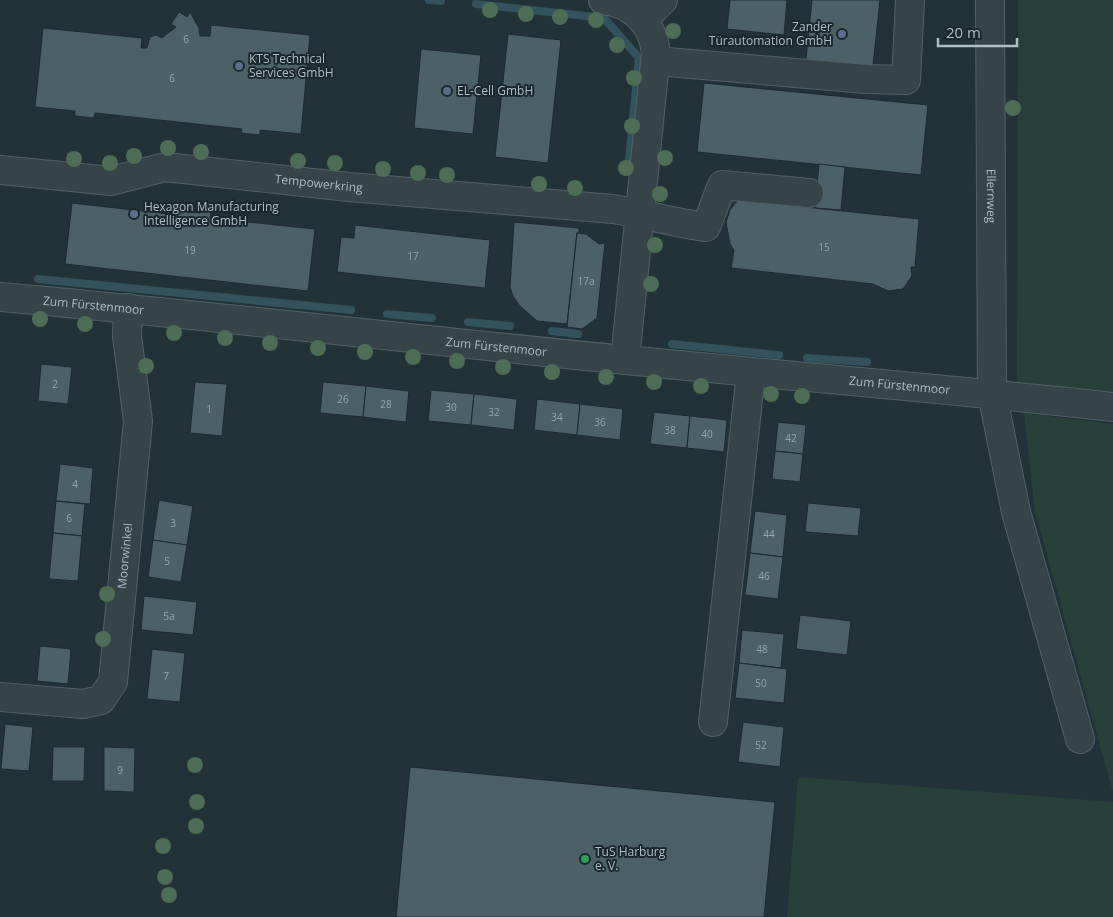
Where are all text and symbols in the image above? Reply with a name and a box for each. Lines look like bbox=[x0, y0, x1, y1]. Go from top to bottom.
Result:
scale bar bbox=[938, 15, 1017, 47]
place label: Zander Türautomation GmbH bbox=[709, 18, 832, 49]
text: 20 m bbox=[946, 22, 981, 42]
marker: Zander Türautomation GmbH bbox=[836, 28, 848, 40]
house number: 6 bbox=[183, 32, 189, 46]
place label: KTS Technical Services GmbH bbox=[249, 50, 334, 81]
marker: KTS Technical Services GmbH bbox=[233, 60, 245, 72]
house number: 6 bbox=[169, 71, 175, 85]
place label: EL-Cell GmbH bbox=[457, 82, 533, 99]
marker: EL-Cell GmbH bbox=[441, 85, 453, 97]
street label: Ellernweg bbox=[983, 169, 1000, 224]
street label: Tempowerkring bbox=[274, 170, 364, 196]
place label: Hexagon Manufacturing Intelligence GmbH bbox=[144, 198, 279, 229]
marker: Hexagon Manufacturing Intelligence GmbH bbox=[128, 208, 140, 220]
house number: 15 bbox=[818, 240, 830, 254]
house number: 19 bbox=[184, 243, 196, 257]
house number: 17 bbox=[407, 249, 419, 263]
house number: 17a bbox=[578, 274, 595, 288]
street label: Zum Fürstenmoor bbox=[42, 292, 145, 318]
street label: Zum Fürstenmoor bbox=[445, 333, 548, 360]
street label: Zum Fürstenmoor bbox=[848, 372, 951, 398]
house number: 2 bbox=[52, 377, 58, 391]
house number: 26 bbox=[337, 392, 349, 406]
house number: 28 bbox=[380, 397, 392, 411]
house number: 30 bbox=[445, 400, 457, 414]
house number: 1 bbox=[206, 402, 212, 416]
house number: 32 bbox=[488, 405, 500, 419]
house number: 34 bbox=[551, 410, 563, 424]
house number: 36 bbox=[594, 415, 606, 429]
house number: 38 bbox=[664, 423, 676, 437]
house number: 40 bbox=[701, 427, 713, 441]
house number: 42 bbox=[785, 431, 797, 445]
house number: 4 bbox=[72, 477, 78, 491]
house number: 6 bbox=[66, 511, 72, 525]
house number: 3 bbox=[170, 516, 176, 530]
street label: Moorwinkel bbox=[113, 522, 136, 590]
house number: 44 bbox=[763, 527, 775, 541]
house number: 5 bbox=[164, 554, 170, 568]
house number: 46 bbox=[758, 569, 770, 583]
house number: 5a bbox=[163, 609, 175, 623]
house number: 48 bbox=[756, 642, 768, 656]
house number: 7 bbox=[163, 669, 169, 683]
house number: 50 bbox=[755, 676, 767, 690]
house number: 52 bbox=[755, 738, 767, 752]
house number: 9 bbox=[117, 763, 123, 777]
place label: TuS Harburg e. V. bbox=[595, 843, 666, 874]
marker: TuS Harburg e. V. bbox=[579, 853, 591, 865]

